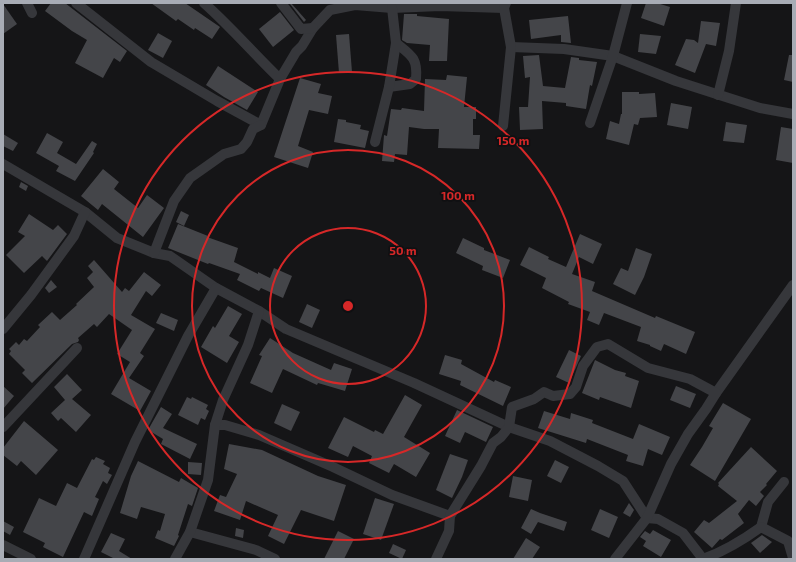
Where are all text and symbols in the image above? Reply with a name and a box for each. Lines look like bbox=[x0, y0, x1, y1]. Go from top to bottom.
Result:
text: 150 m bbox=[497, 133, 529, 147]
text: 100 m bbox=[441, 188, 475, 202]
text: 50 m bbox=[389, 243, 417, 257]
centre of rings bbox=[341, 299, 355, 313]

